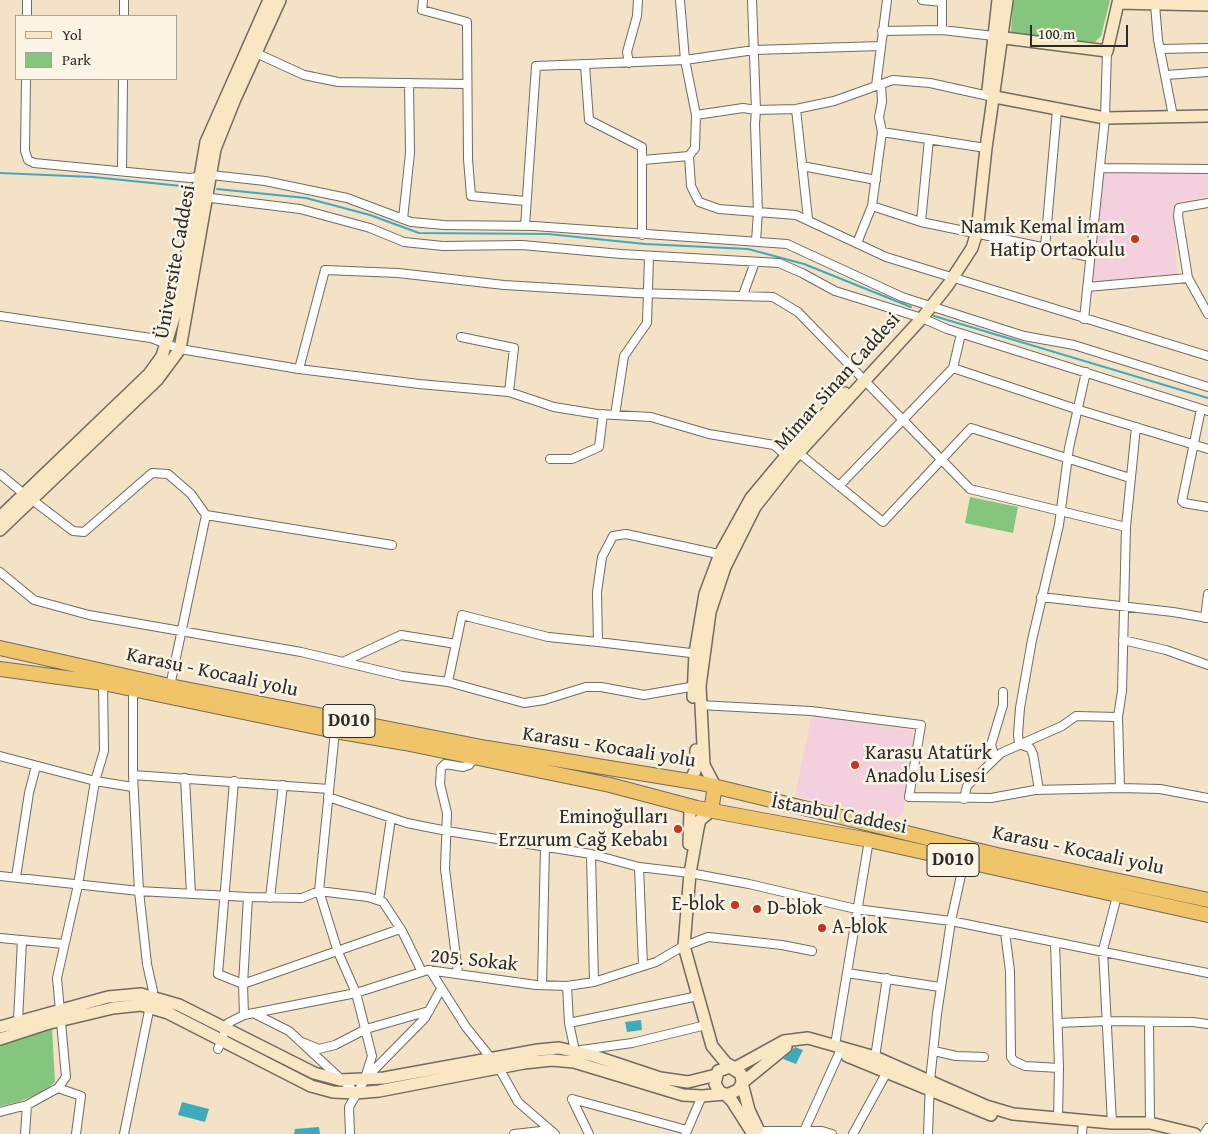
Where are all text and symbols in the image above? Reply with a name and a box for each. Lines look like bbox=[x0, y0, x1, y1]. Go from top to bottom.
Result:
legend bbox=[15, 15, 178, 80]
scale bar bbox=[1033, 15, 1130, 47]
text: 100 m bbox=[1038, 23, 1075, 44]
text: Yol bbox=[62, 24, 82, 45]
text: Park bbox=[62, 49, 91, 70]
street label: Üniversite Caddesi bbox=[151, 183, 201, 341]
place label: Namık Kemal İmam Hatip Ortaokulu bbox=[961, 216, 1125, 263]
marker: Namık Kemal İmam Hatip Ortaokulu bbox=[1129, 233, 1141, 245]
street label: Mimar Sinan Caddesi bbox=[770, 308, 906, 456]
street label: Karasu - Kocaali yolu bbox=[124, 643, 300, 703]
road number: D010 bbox=[323, 704, 375, 738]
street label: Karasu - Kocaali yolu bbox=[521, 722, 697, 774]
place label: Karasu Atatürk Anadolu Lisesi bbox=[865, 742, 992, 789]
marker: Karasu Atatürk Anadolu Lisesi bbox=[849, 759, 861, 771]
street label: İstanbul Caddesi bbox=[769, 790, 909, 840]
place label: Eminoğulları Erzurum Cağ Kebabı bbox=[499, 806, 668, 853]
street label: Karasu - Kocaali yolu bbox=[990, 821, 1166, 881]
marker: Eminoğulları Erzurum Cağ Kebabı bbox=[672, 823, 684, 835]
road number: D010 bbox=[927, 844, 979, 876]
place label: E-blok bbox=[672, 893, 725, 917]
place label: D-blok bbox=[767, 897, 822, 921]
marker: E-blok bbox=[729, 899, 741, 911]
marker: D-blok bbox=[751, 903, 763, 915]
place label: A-blok bbox=[832, 916, 887, 940]
marker: A-blok bbox=[816, 922, 828, 934]
street label: 205. Sokak bbox=[429, 944, 519, 978]

